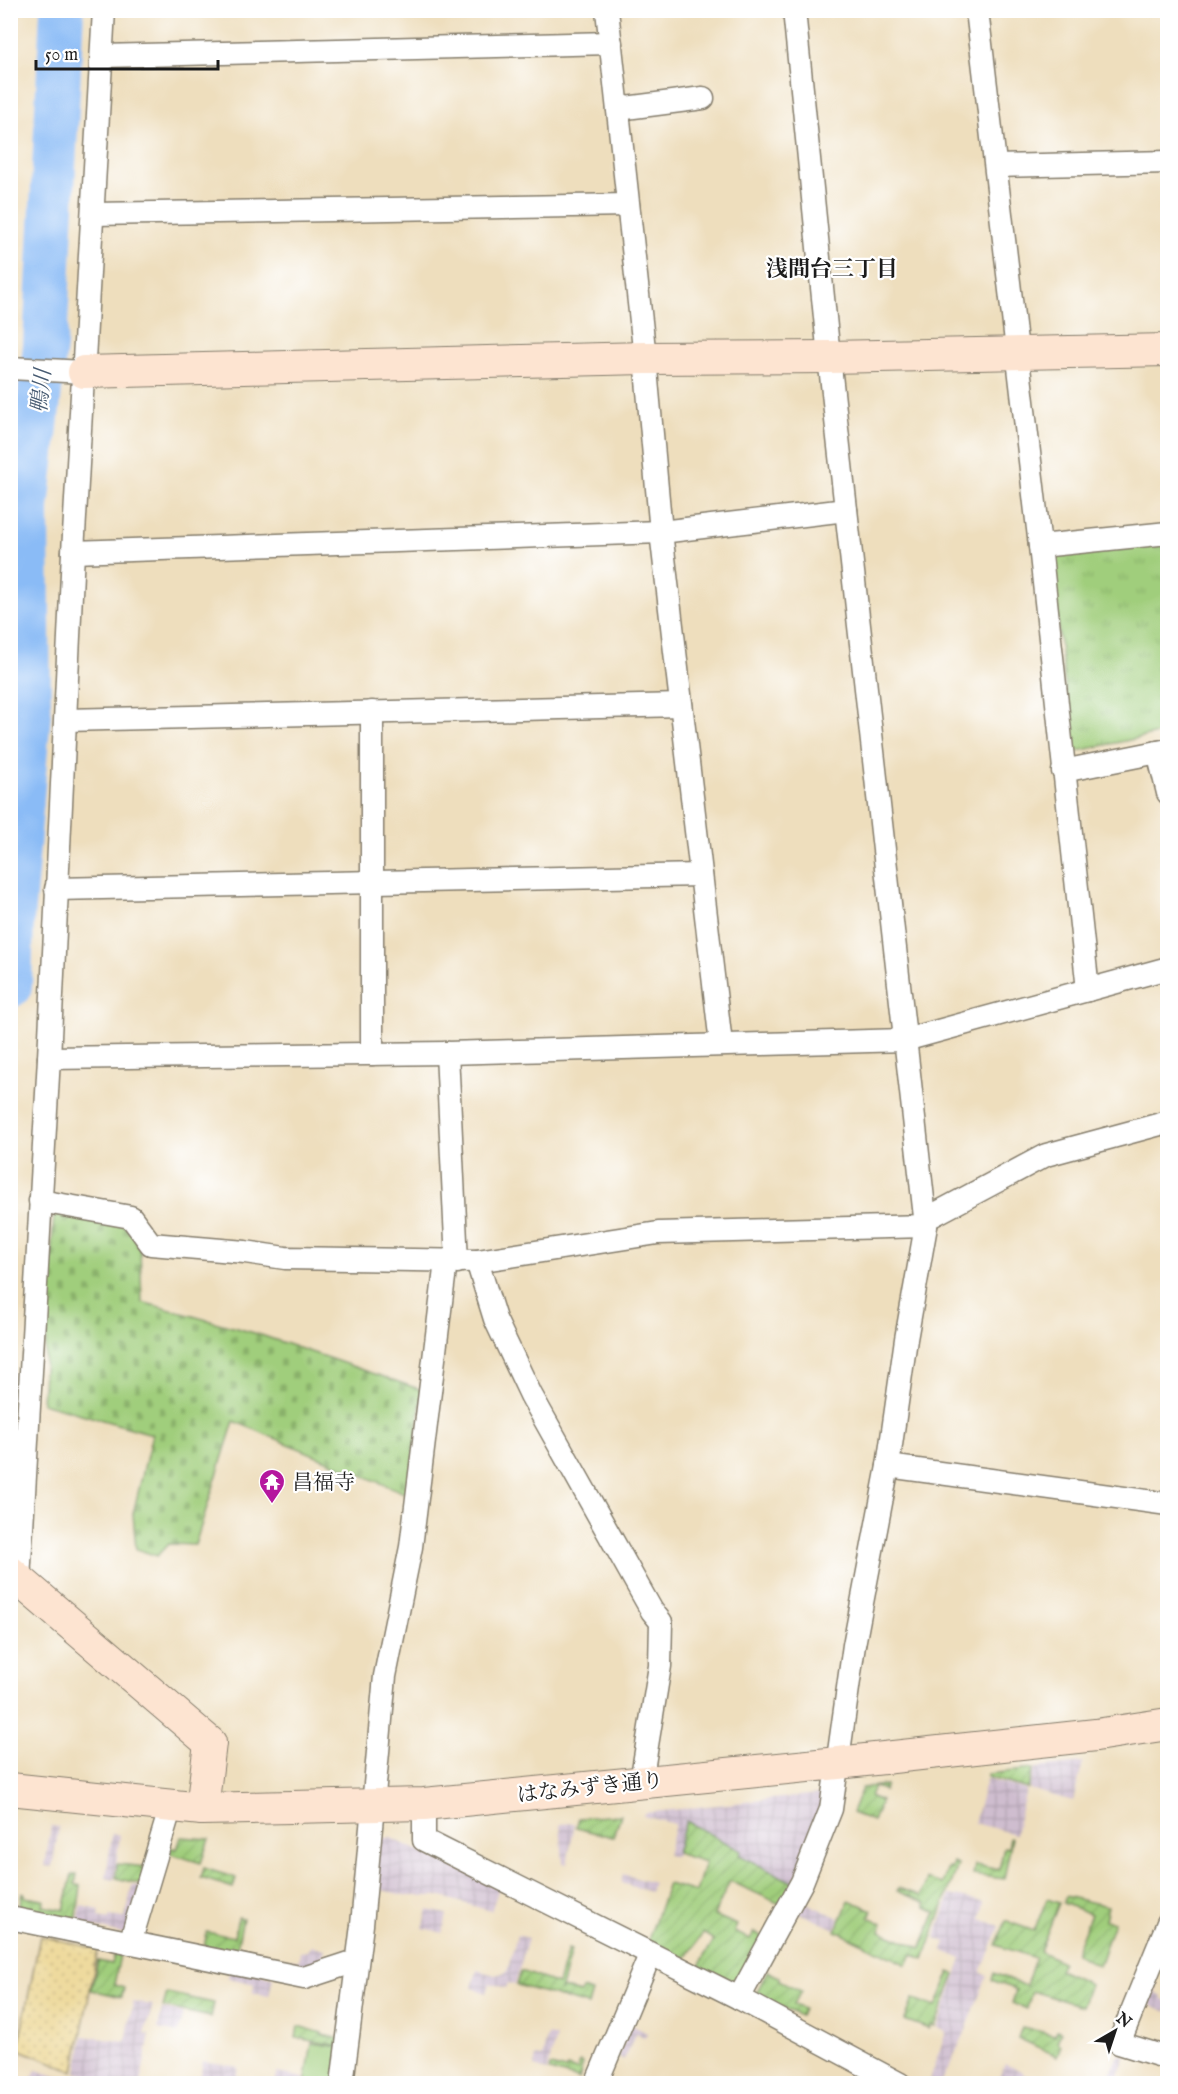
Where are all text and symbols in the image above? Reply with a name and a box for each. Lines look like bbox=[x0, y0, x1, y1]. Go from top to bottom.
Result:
scale bar bbox=[36, 33, 218, 71]
text: 50 m bbox=[45, 44, 78, 67]
district label: 浅間台三丁目 bbox=[766, 256, 898, 284]
water label: 鴨川 bbox=[26, 366, 58, 415]
temple icon: 昌福寺 bbox=[257, 1467, 287, 1505]
place label: 昌福寺 bbox=[292, 1470, 355, 1497]
street label: はなみずき通り bbox=[516, 1767, 665, 1810]
north arrow bbox=[1085, 2001, 1145, 2061]
text: N bbox=[1111, 2008, 1135, 2033]

